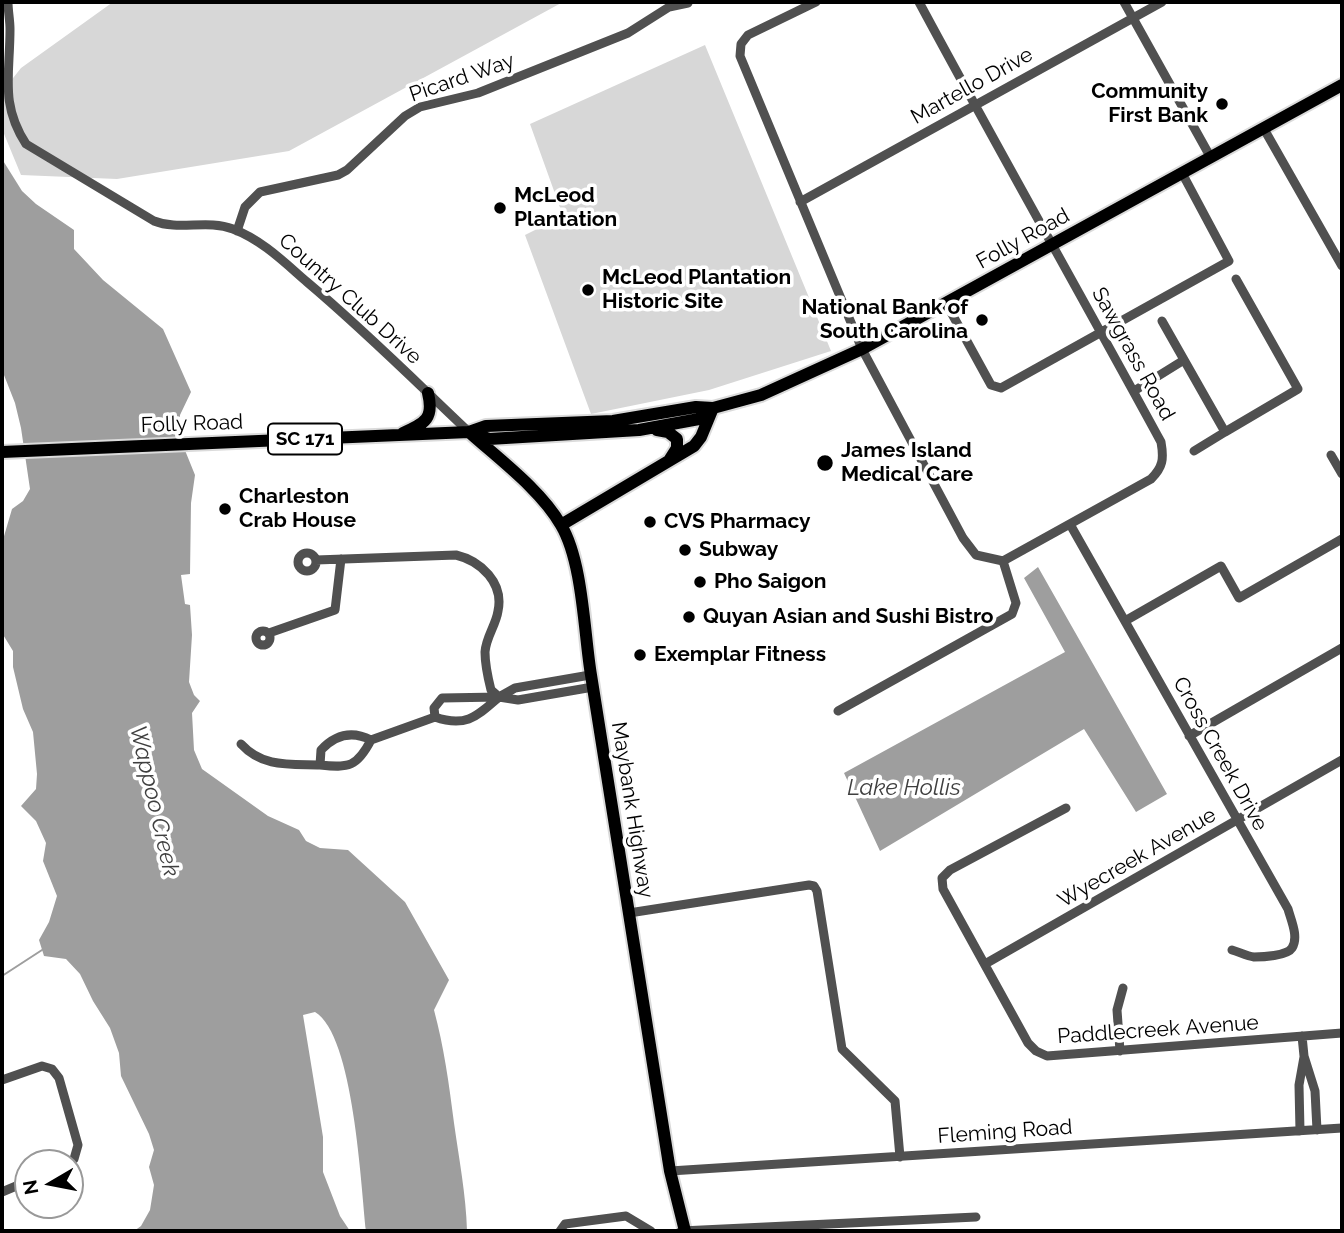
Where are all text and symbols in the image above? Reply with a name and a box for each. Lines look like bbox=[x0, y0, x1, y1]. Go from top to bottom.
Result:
street label: Martello Drive bbox=[907, 42, 1037, 130]
street label: Picard Way bbox=[406, 48, 518, 108]
place label: Community First Bank bbox=[1091, 79, 1208, 129]
marker: Community First Bank bbox=[1214, 96, 1230, 112]
place label: McLeod Plantation bbox=[514, 183, 617, 233]
marker: McLeod Plantation bbox=[492, 200, 508, 216]
street label: Folly Road bbox=[972, 203, 1074, 275]
street label: Country Club Drive bbox=[273, 228, 427, 370]
place label: McLeod Plantation Historic Site bbox=[602, 265, 791, 315]
marker: McLeod Plantation Historic Site bbox=[580, 282, 596, 298]
street label: Sawgrass Road bbox=[1086, 283, 1180, 425]
place label: National Bank of South Carolina bbox=[801, 295, 968, 345]
marker: National Bank of South Carolina bbox=[974, 312, 990, 328]
street label: Folly Road bbox=[140, 410, 244, 438]
road number: SC 171 bbox=[268, 424, 342, 454]
place label: James Island Medical Care bbox=[841, 438, 973, 488]
marker: James Island Medical Care bbox=[815, 453, 835, 473]
place label: Charleston Crab House bbox=[239, 484, 356, 534]
marker: Charleston Crab House bbox=[217, 501, 233, 517]
place label: CVS Pharmacy bbox=[664, 509, 811, 535]
marker: CVS Pharmacy bbox=[642, 514, 658, 530]
place label: Subway bbox=[699, 537, 778, 563]
marker: Subway bbox=[677, 542, 693, 558]
place label: Pho Saigon bbox=[714, 569, 826, 595]
marker: Pho Saigon bbox=[692, 574, 708, 590]
place label: Quyan Asian and Sushi Bistro bbox=[703, 604, 994, 630]
marker: Quyan Asian and Sushi Bistro bbox=[681, 609, 697, 625]
place label: Exemplar Fitness bbox=[654, 642, 826, 668]
marker: Exemplar Fitness bbox=[632, 647, 648, 663]
street label: Cross Creek Drive bbox=[1167, 673, 1273, 835]
street label: Maybank Highway bbox=[606, 720, 658, 900]
water label: Wappoo Creek bbox=[123, 723, 185, 879]
water label: Lake Hollis bbox=[847, 774, 961, 802]
street label: Wyecreek Avenue bbox=[1053, 802, 1221, 914]
street label: Paddlecreek Avenue bbox=[1056, 1010, 1260, 1050]
street label: Fleming Road bbox=[937, 1115, 1073, 1149]
north arrow bbox=[14, 1149, 84, 1219]
text: N bbox=[18, 1178, 42, 1196]

